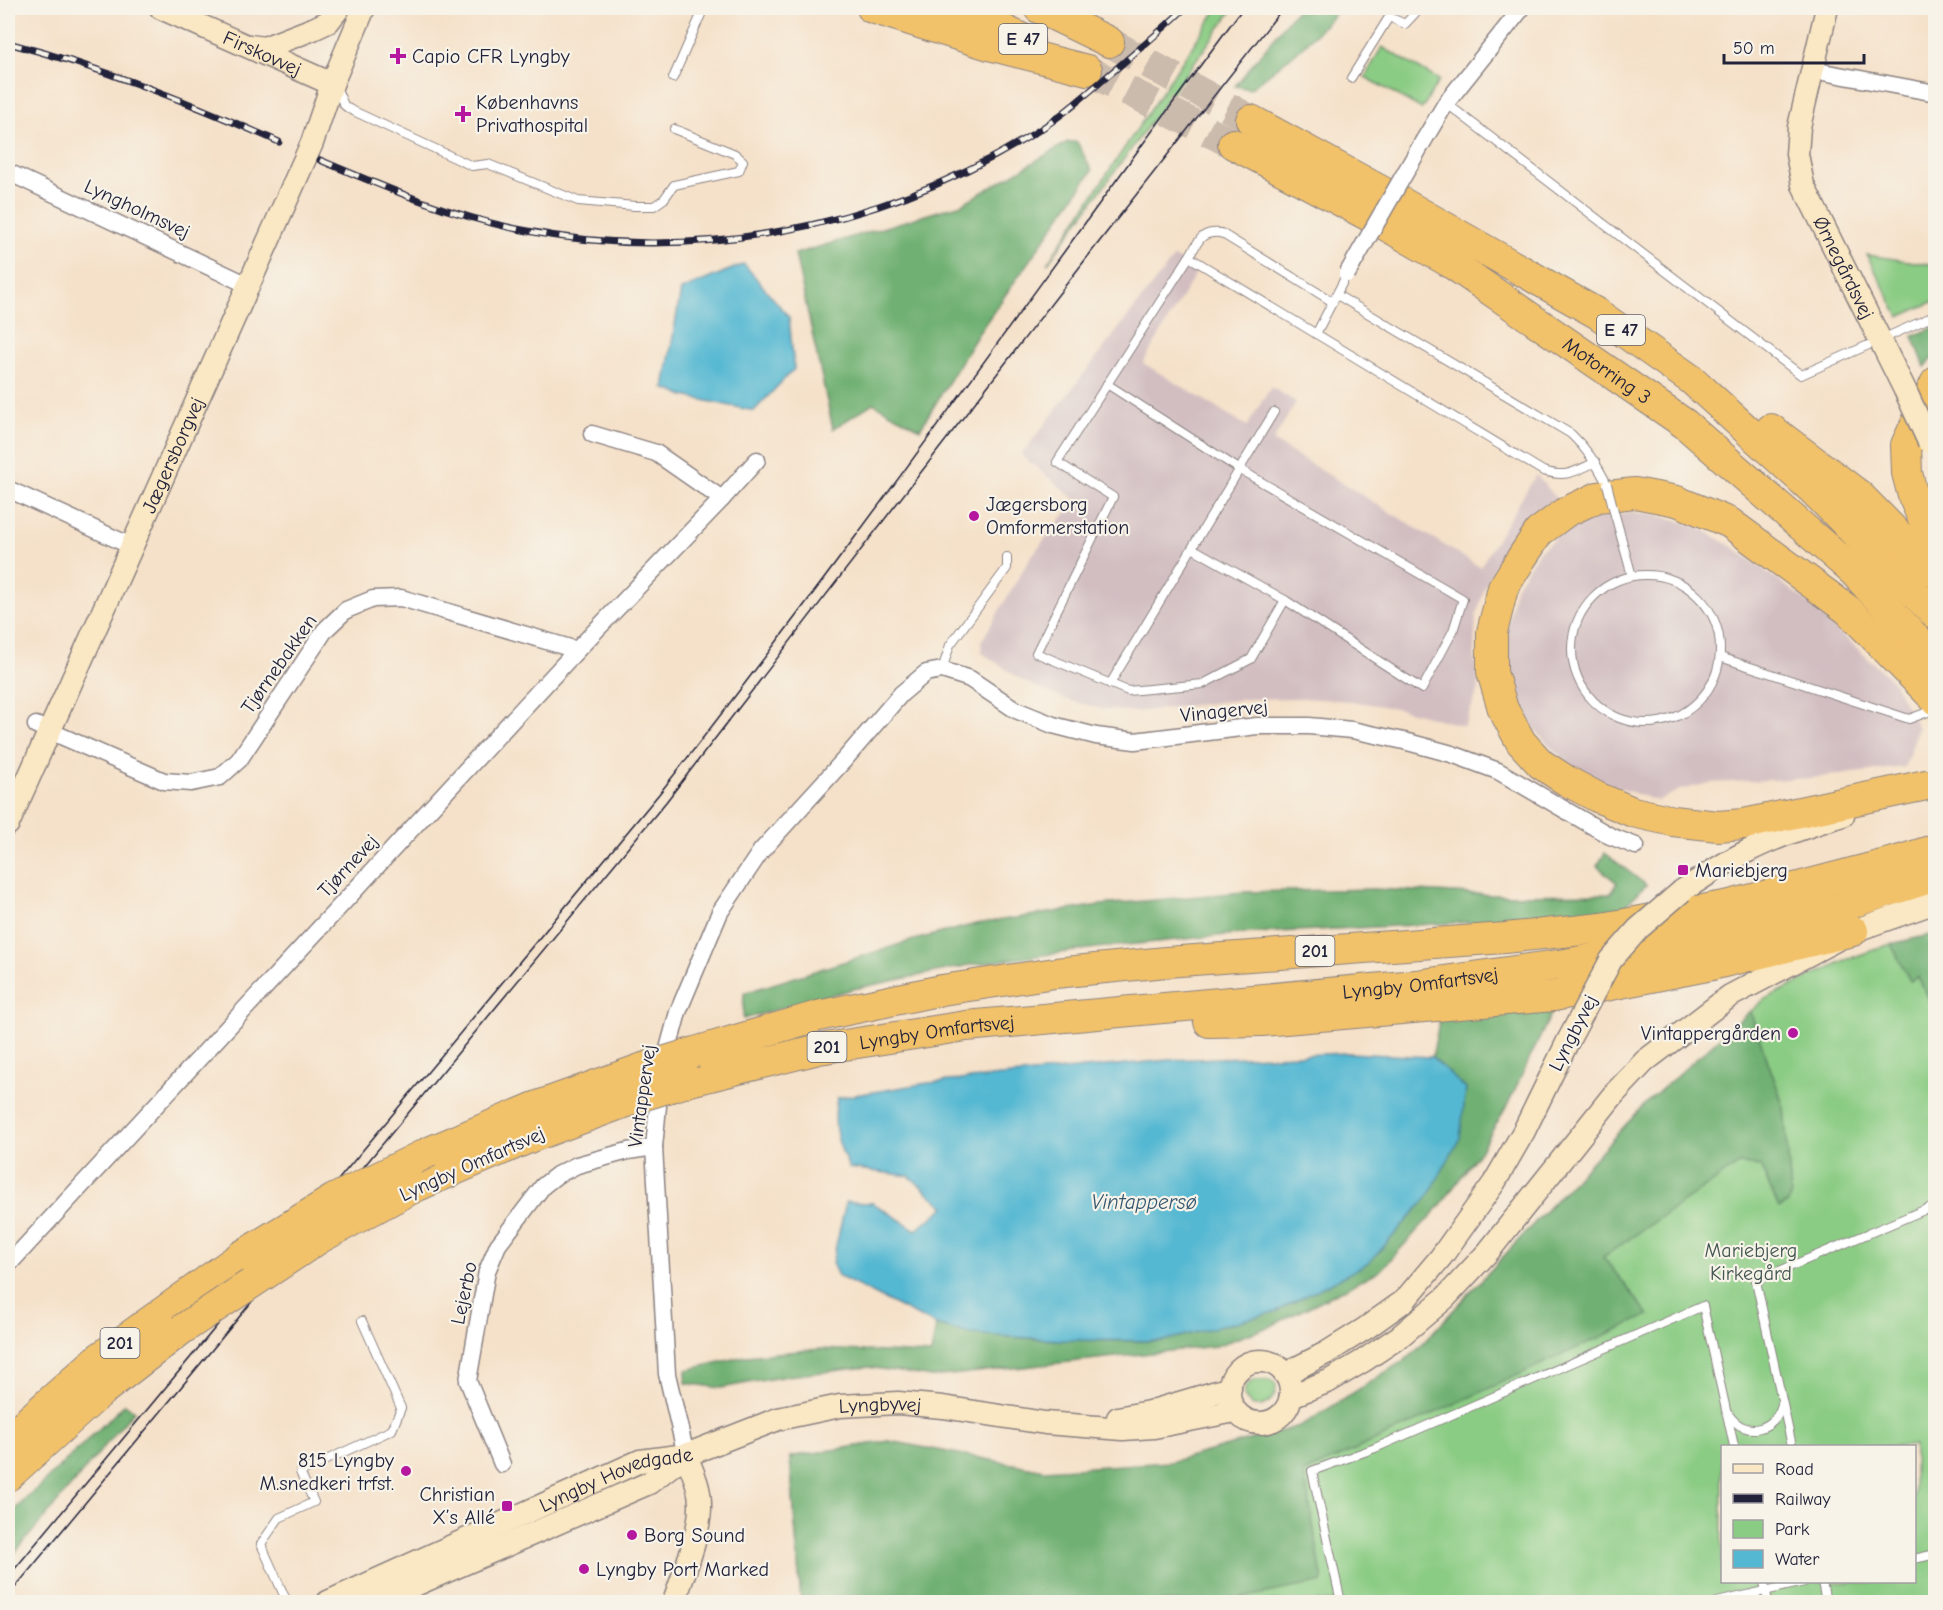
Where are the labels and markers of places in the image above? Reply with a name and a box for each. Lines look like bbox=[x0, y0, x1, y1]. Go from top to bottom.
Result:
place label: Capio CFR Lyngby bbox=[412, 45, 570, 68]
marker: Capio CFR Lyngby bbox=[389, 47, 407, 65]
place label: Københavns Privathospital bbox=[476, 91, 588, 137]
marker: Københavns Privathospital bbox=[454, 105, 472, 123]
place label: Jægersborg Omformerstation bbox=[986, 493, 1129, 539]
marker: Jægersborg Omformerstation bbox=[967, 509, 981, 523]
place label: Mariebjerg bbox=[1695, 859, 1788, 882]
marker: Mariebjerg bbox=[1676, 863, 1690, 877]
place label: Vintappergården bbox=[1641, 1022, 1781, 1045]
marker: Vintappergården bbox=[1786, 1026, 1800, 1040]
place label: 815 Lyngby M.snedkeri trfst. bbox=[259, 1449, 394, 1495]
marker: 815 Lyngby M.snedkeri trfst. bbox=[399, 1464, 413, 1478]
place label: Christian X’s Allé bbox=[420, 1483, 495, 1529]
marker: Christian X’s Allé bbox=[500, 1499, 514, 1513]
place label: Borg Sound bbox=[644, 1524, 745, 1547]
marker: Borg Sound bbox=[625, 1528, 639, 1542]
place label: Lyngby Port Marked bbox=[596, 1558, 769, 1581]
marker: Lyngby Port Marked bbox=[577, 1562, 591, 1576]

